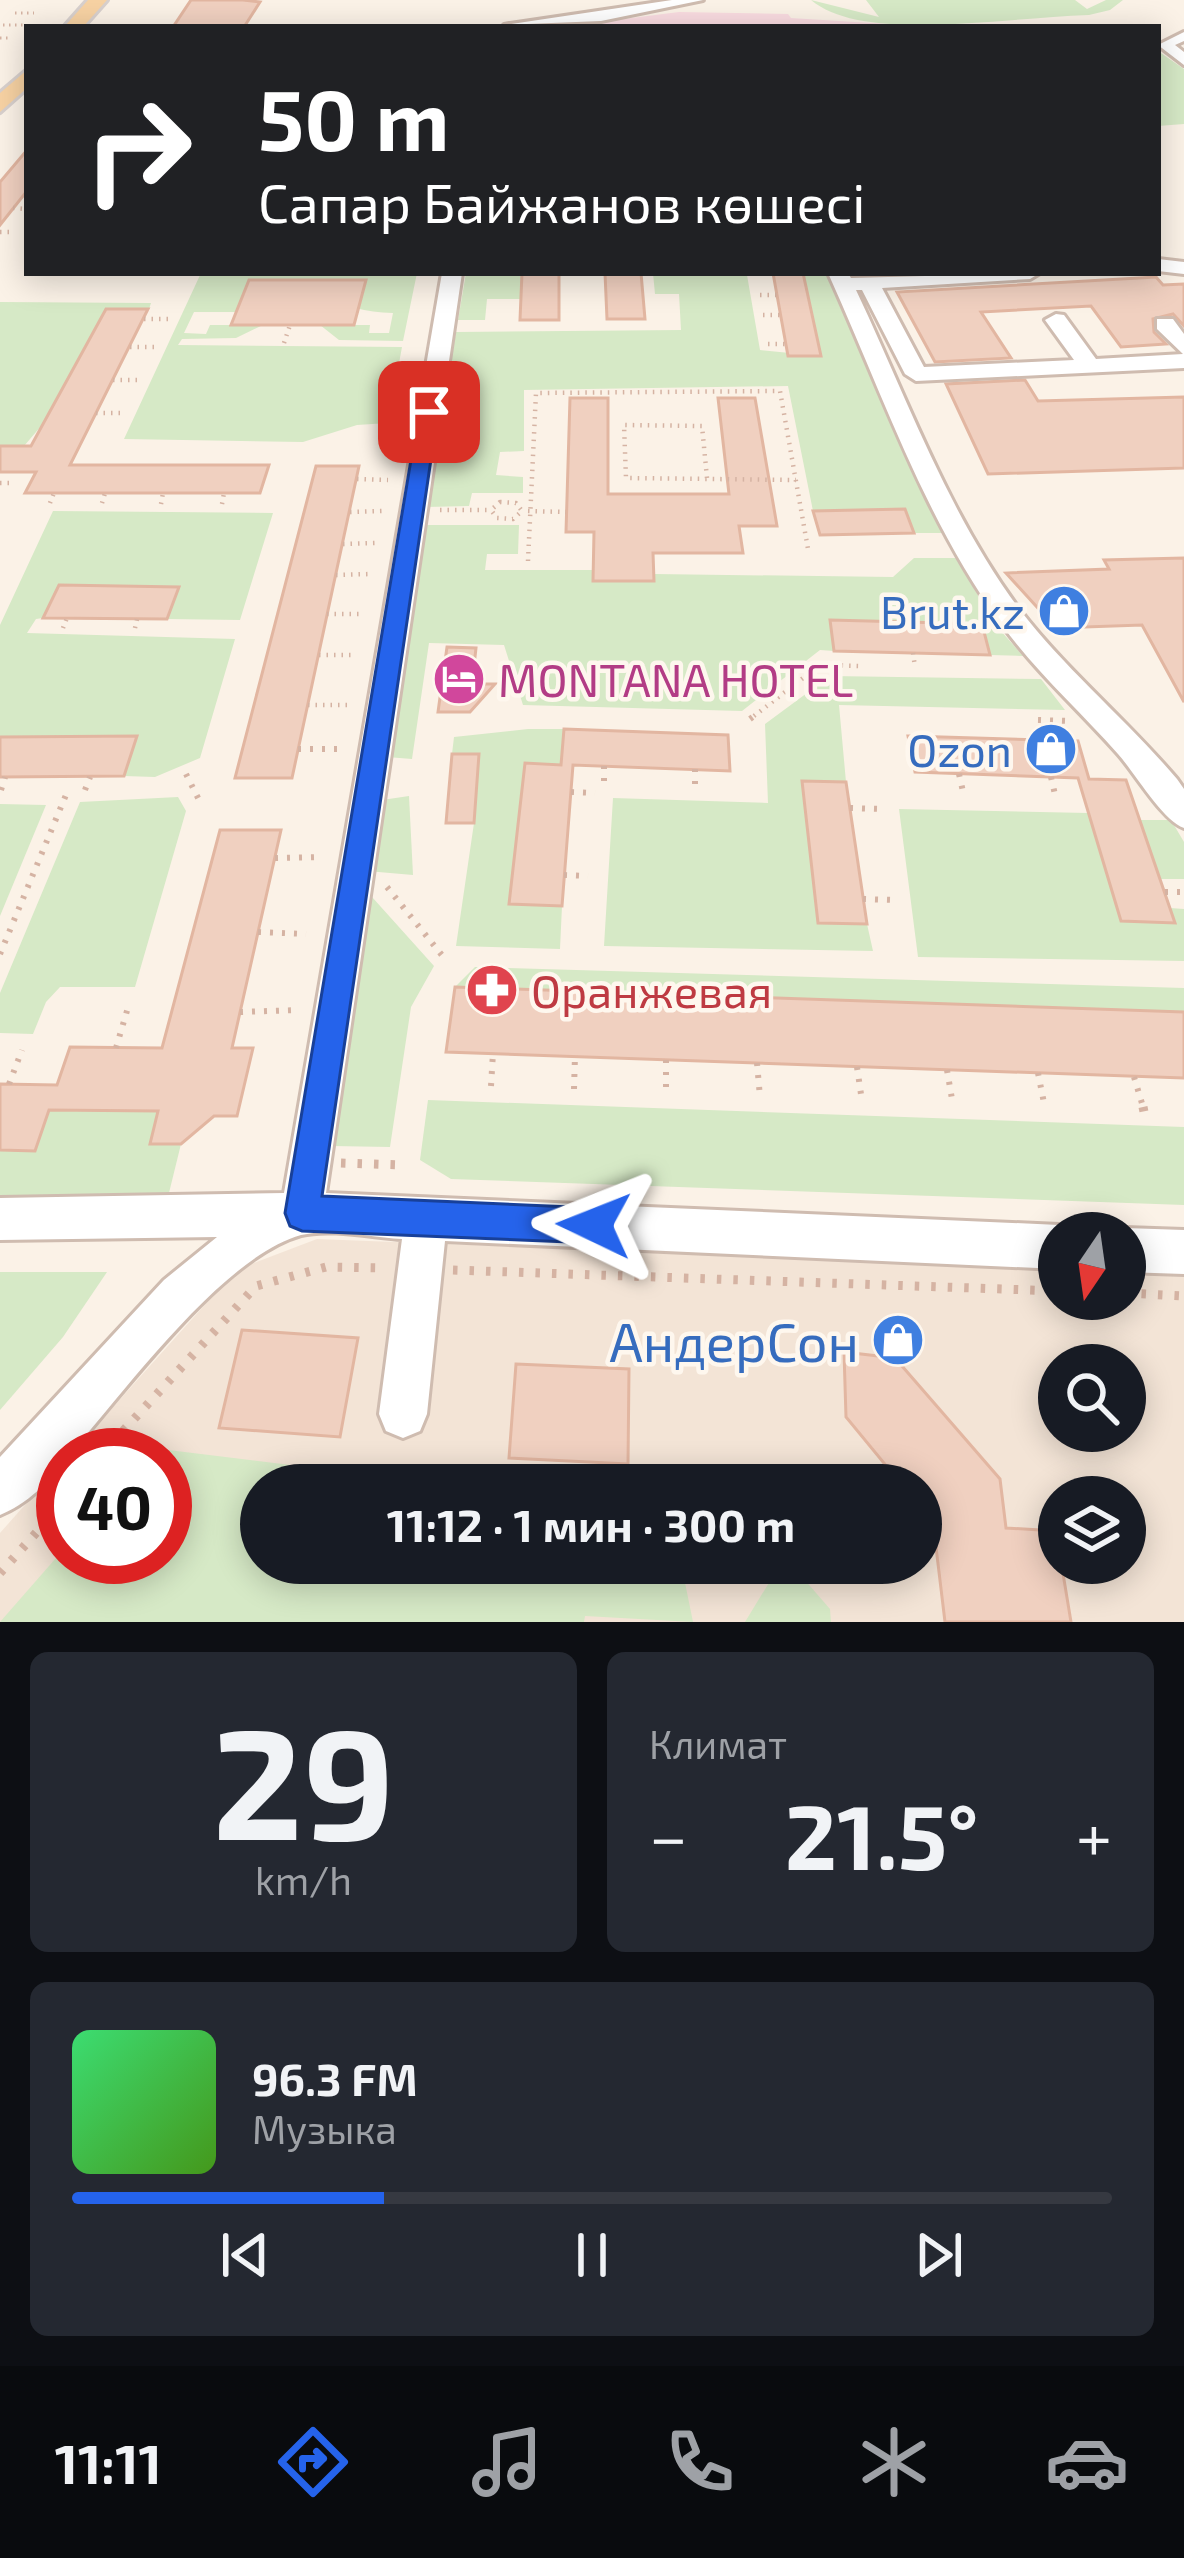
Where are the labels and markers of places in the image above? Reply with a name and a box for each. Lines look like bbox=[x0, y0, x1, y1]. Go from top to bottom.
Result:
pin bbox=[378, 361, 480, 463]
shop icon: Brut.kz bbox=[1036, 583, 1092, 639]
place label: Brut.kz bbox=[880, 584, 1025, 638]
hotel icon: MONTANA HOTEL bbox=[431, 651, 487, 707]
place label: MONTANA HOTEL bbox=[498, 652, 853, 706]
shop icon: Ozon bbox=[1023, 721, 1079, 777]
place label: Ozon bbox=[907, 722, 1012, 776]
pharmacy icon: Оранжевая bbox=[464, 962, 520, 1018]
place label: Оранжевая bbox=[531, 963, 772, 1017]
place label: АндерСон bbox=[609, 1308, 859, 1373]
shop icon: АндерСон bbox=[870, 1312, 926, 1368]

